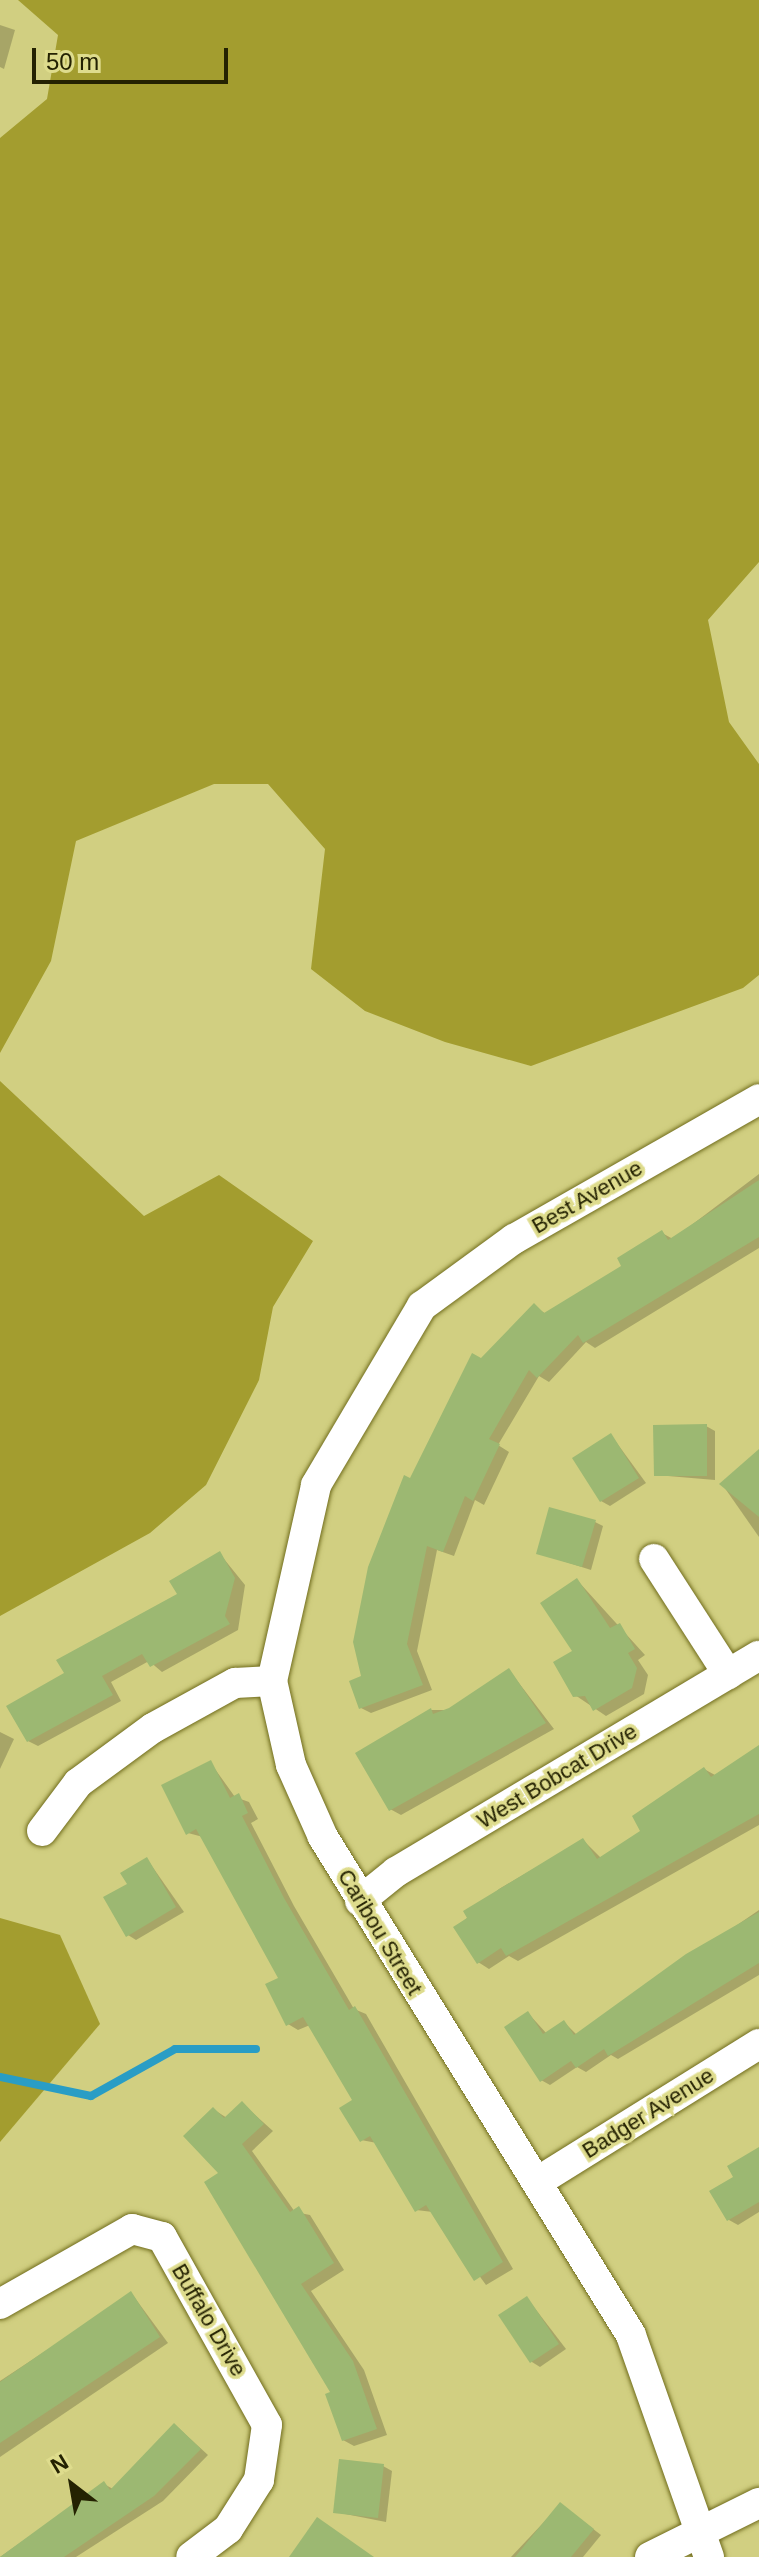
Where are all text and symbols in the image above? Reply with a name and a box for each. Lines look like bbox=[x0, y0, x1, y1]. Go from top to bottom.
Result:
scale bar bbox=[36, 32, 232, 82]
text: 50 m bbox=[46, 48, 99, 75]
street label: Best Avenue bbox=[527, 1154, 647, 1240]
street label: West Bobcat Drive bbox=[472, 1718, 642, 1834]
street label: Caribou Street bbox=[332, 1864, 428, 2000]
street label: Badger Avenue bbox=[577, 2062, 719, 2164]
street label: Buffalo Drive bbox=[166, 2259, 252, 2381]
north arrow bbox=[32, 2445, 112, 2525]
text: N bbox=[46, 2449, 73, 2479]

